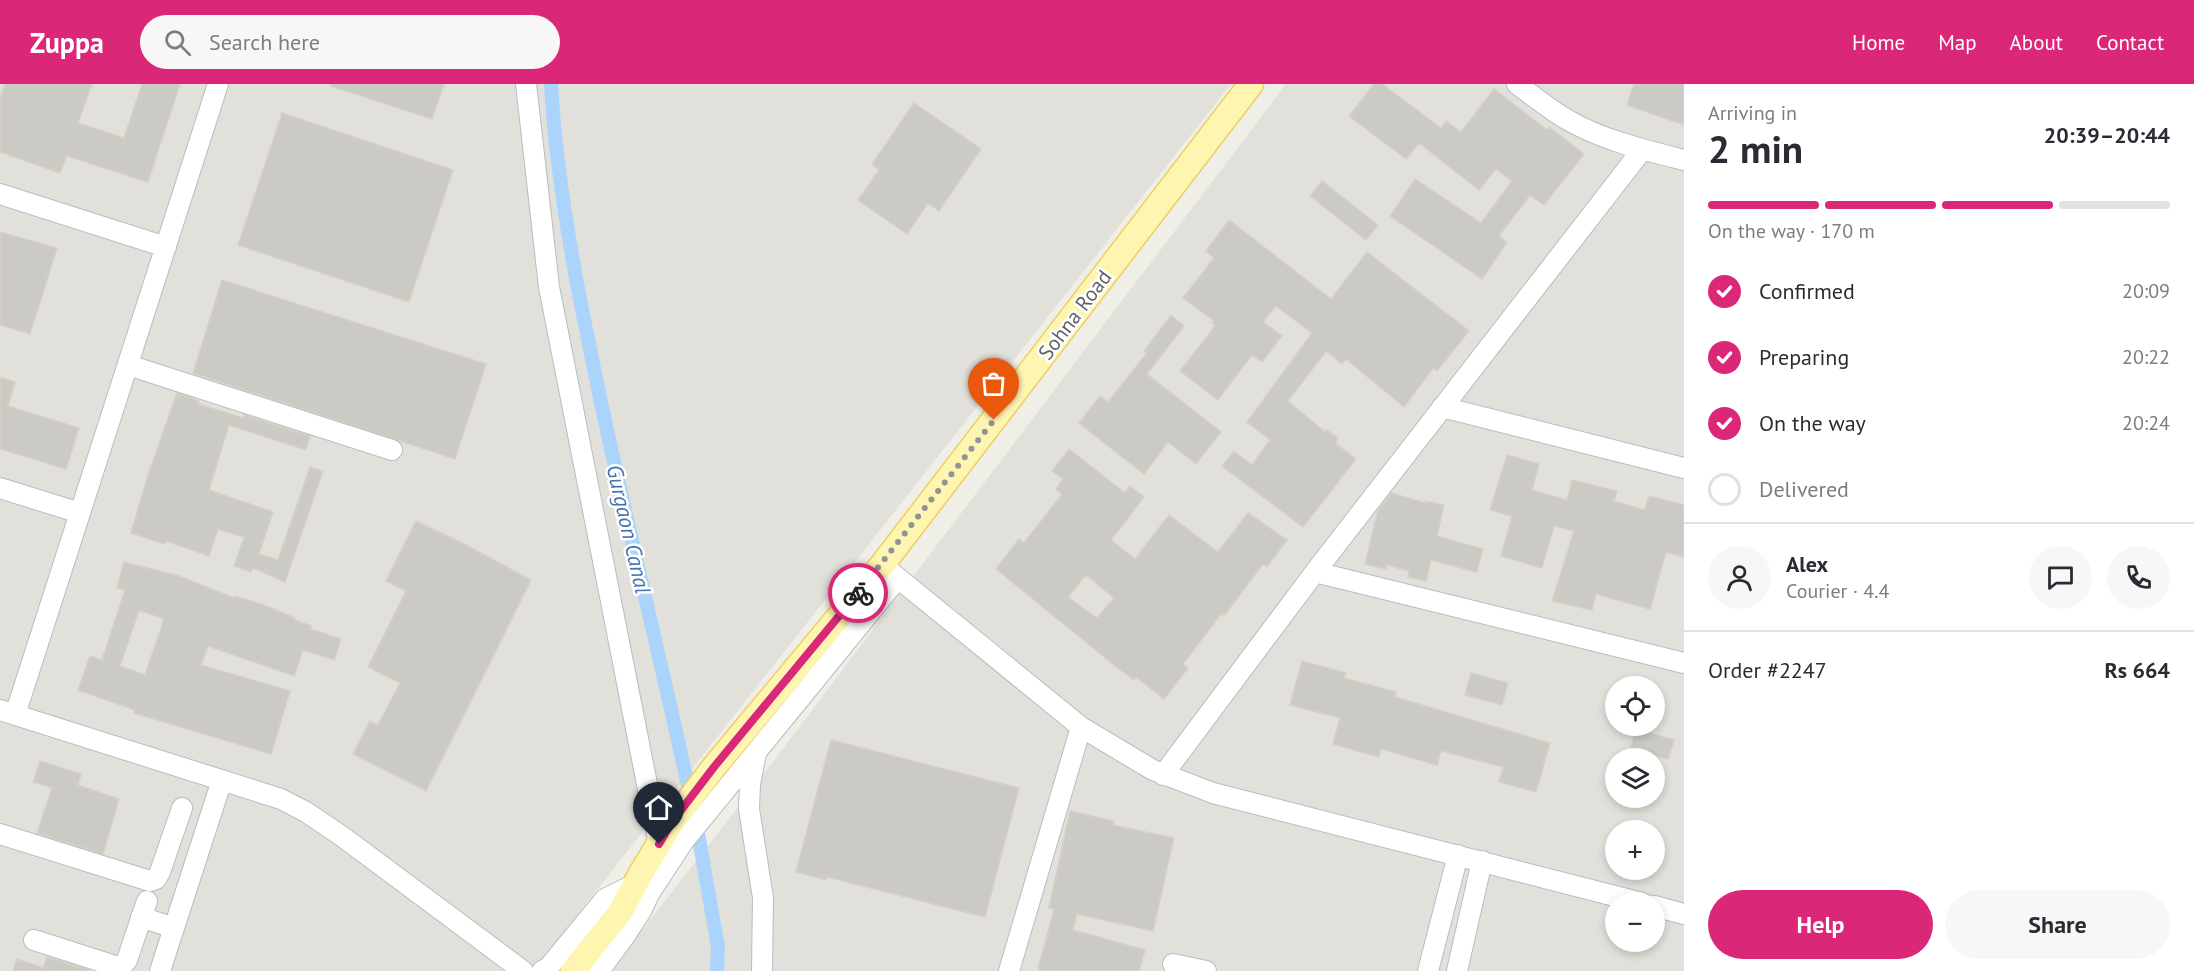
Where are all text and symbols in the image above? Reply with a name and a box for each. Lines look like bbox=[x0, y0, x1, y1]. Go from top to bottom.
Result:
search box bbox=[140, 15, 560, 69]
text: Zuppa bbox=[30, 24, 104, 61]
icon: search bbox=[161, 26, 194, 59]
text: Search here bbox=[209, 28, 320, 56]
text: Home bbox=[1852, 29, 1905, 56]
text: Map bbox=[1938, 29, 1977, 56]
text: About bbox=[2010, 29, 2063, 56]
text: Contact bbox=[2096, 29, 2164, 56]
text: Arriving in bbox=[1708, 100, 1797, 126]
text: 20:39–20:44 bbox=[2044, 121, 2170, 149]
text: 2 min bbox=[1708, 123, 1803, 174]
text: On the way · 170 m bbox=[1708, 218, 1875, 244]
street label: Sohna Road bbox=[1032, 264, 1117, 365]
icon: check bbox=[1708, 275, 1741, 308]
text: Confirmed bbox=[1759, 277, 1855, 305]
text: 20:09 bbox=[2122, 278, 2170, 304]
icon: check bbox=[1708, 341, 1741, 374]
text: Preparing bbox=[1759, 343, 1849, 371]
text: 20:22 bbox=[2122, 344, 2170, 370]
pin bbox=[968, 358, 1019, 420]
icon: bag bbox=[977, 367, 1010, 400]
icon: check bbox=[1708, 407, 1741, 440]
text: On the way bbox=[1759, 409, 1866, 437]
text: 20:24 bbox=[2122, 410, 2170, 436]
water label: Gurgaon Canal bbox=[601, 462, 657, 596]
text: Delivered bbox=[1759, 475, 1849, 503]
button: person bbox=[1708, 546, 1771, 609]
button: chat bbox=[2029, 546, 2092, 609]
button: phone bbox=[2107, 546, 2170, 609]
text: Alex bbox=[1786, 550, 1828, 578]
courier bbox=[828, 563, 888, 623]
icon: bike bbox=[842, 577, 875, 610]
text: Courier · 4.4 bbox=[1786, 578, 1889, 604]
text: Order #2247 bbox=[1708, 656, 1827, 684]
text: Rs 664 bbox=[2104, 656, 2170, 684]
map controls bbox=[1605, 676, 1665, 952]
button: locate bbox=[1605, 676, 1665, 736]
button: layers bbox=[1605, 748, 1665, 808]
pin bbox=[633, 782, 684, 844]
icon: home bbox=[642, 791, 675, 824]
button: + bbox=[1605, 820, 1665, 880]
button: Help bbox=[1708, 890, 1933, 959]
button: Share bbox=[1945, 890, 2170, 959]
button: − bbox=[1605, 892, 1665, 952]

